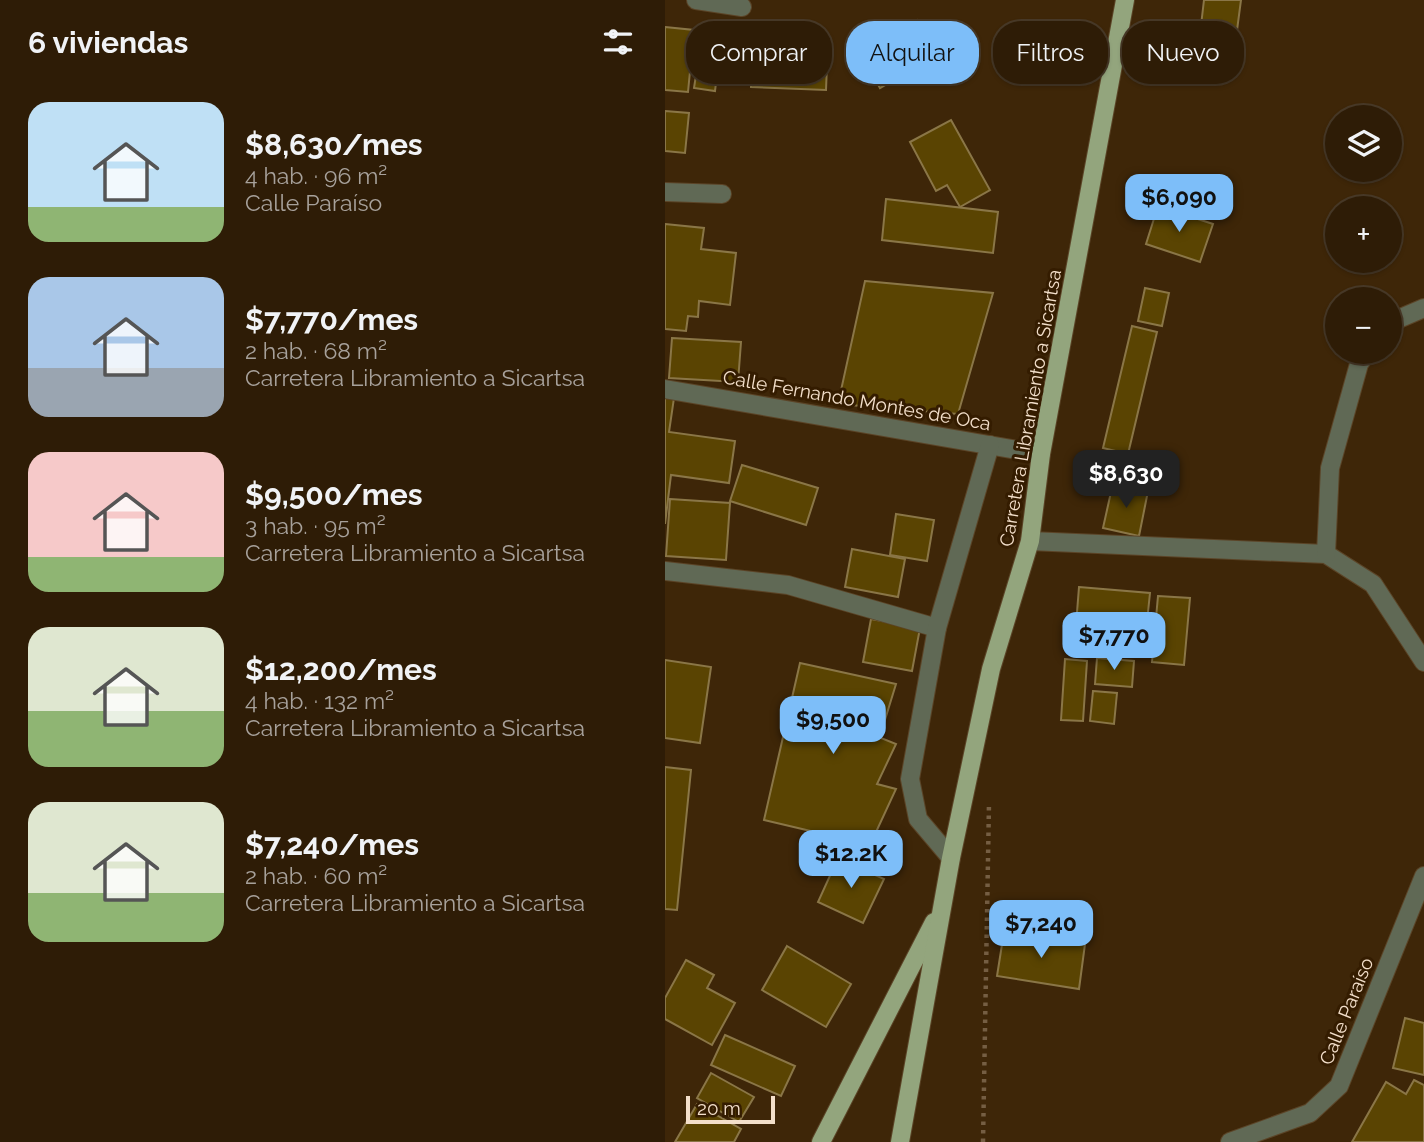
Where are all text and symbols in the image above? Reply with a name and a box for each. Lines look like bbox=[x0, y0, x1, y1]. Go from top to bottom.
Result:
chip: Comprar bbox=[686, 21, 832, 84]
chip: Alquilar bbox=[846, 21, 979, 84]
chip: Filtros bbox=[993, 21, 1108, 84]
chip: Nuevo bbox=[1122, 21, 1244, 84]
icon: filters bbox=[599, 23, 637, 61]
text: 6 viviendas bbox=[28, 25, 188, 60]
map controls bbox=[1325, 105, 1402, 364]
button: layers bbox=[1325, 105, 1402, 182]
text: $8,630/mes bbox=[245, 127, 423, 162]
icon: home bbox=[84, 130, 168, 214]
text: 4 hab. · 96 m² bbox=[245, 162, 387, 189]
pin: $6,090 bbox=[1122, 174, 1236, 234]
text: $6,090 bbox=[1141, 183, 1217, 210]
text: Calle Paraíso bbox=[245, 189, 382, 216]
button: + bbox=[1325, 196, 1402, 273]
street label: Carretera Libramiento a Sicartsa bbox=[995, 268, 1065, 548]
button: − bbox=[1325, 287, 1402, 364]
text: $7,770/mes bbox=[245, 302, 418, 337]
icon: home bbox=[84, 305, 168, 389]
text: 2 hab. · 68 m² bbox=[245, 337, 387, 364]
text: Carretera Libramiento a Sicartsa bbox=[245, 364, 585, 391]
street label: Calle Fernando Montes de Oca bbox=[721, 366, 993, 434]
pin: $8,630 bbox=[1069, 450, 1183, 510]
text: $8,630 bbox=[1089, 459, 1163, 486]
text: $9,500/mes bbox=[245, 477, 422, 512]
icon: home bbox=[84, 480, 168, 564]
text: 3 hab. · 95 m² bbox=[245, 512, 386, 539]
text: Carretera Libramiento a Sicartsa bbox=[245, 539, 585, 566]
pin: $7,770 bbox=[1057, 612, 1171, 672]
text: $7,770 bbox=[1078, 621, 1150, 648]
text: $12,200/mes bbox=[245, 652, 437, 687]
icon: home bbox=[84, 655, 168, 739]
text: 4 hab. · 132 m² bbox=[245, 687, 394, 714]
pin: $9,500 bbox=[776, 696, 890, 756]
text: $9,500 bbox=[796, 705, 870, 732]
text: Carretera Libramiento a Sicartsa bbox=[245, 714, 585, 741]
text: $7,240/mes bbox=[245, 827, 419, 862]
icon: home bbox=[84, 830, 168, 914]
pin: $12.2K bbox=[794, 830, 908, 890]
text: $12.2K bbox=[815, 839, 887, 866]
text: 2 hab. · 60 m² bbox=[245, 862, 387, 889]
text: Carretera Libramiento a Sicartsa bbox=[245, 889, 585, 916]
pin: $7,240 bbox=[984, 900, 1098, 960]
text: $7,240 bbox=[1005, 909, 1077, 936]
street label: Calle Paraíso bbox=[1315, 954, 1377, 1068]
scale bar bbox=[686, 1093, 775, 1125]
text: 20 m bbox=[697, 1097, 741, 1119]

